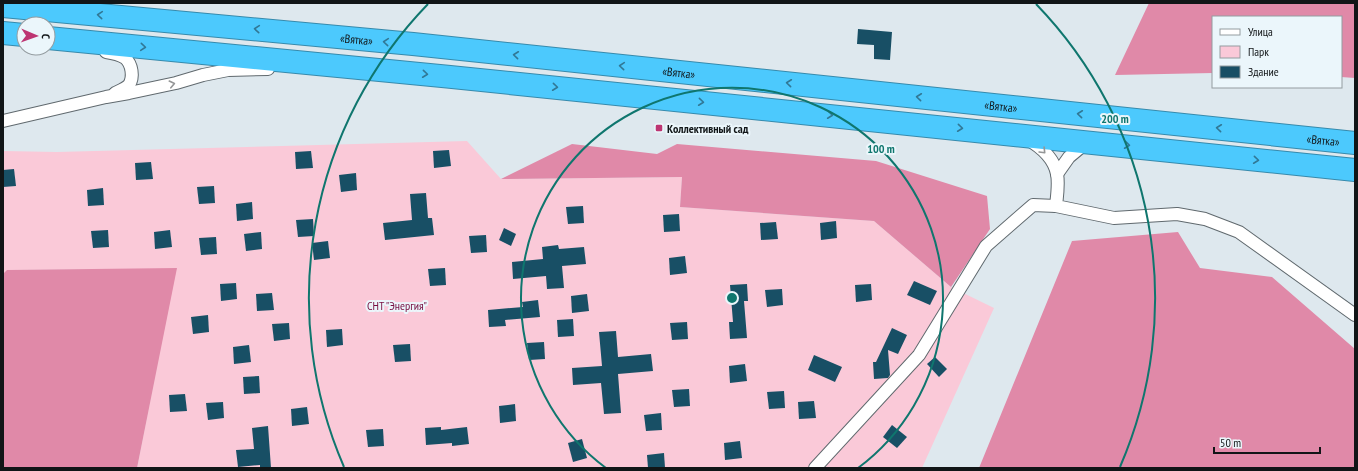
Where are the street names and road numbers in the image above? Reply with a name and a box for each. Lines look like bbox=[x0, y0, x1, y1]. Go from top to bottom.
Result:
street label: «Вятка» bbox=[339, 30, 374, 48]
street label: «Вятка» bbox=[662, 63, 696, 81]
street label: «Вятка» bbox=[984, 97, 1019, 115]
street label: «Вятка» bbox=[1306, 130, 1341, 149]

